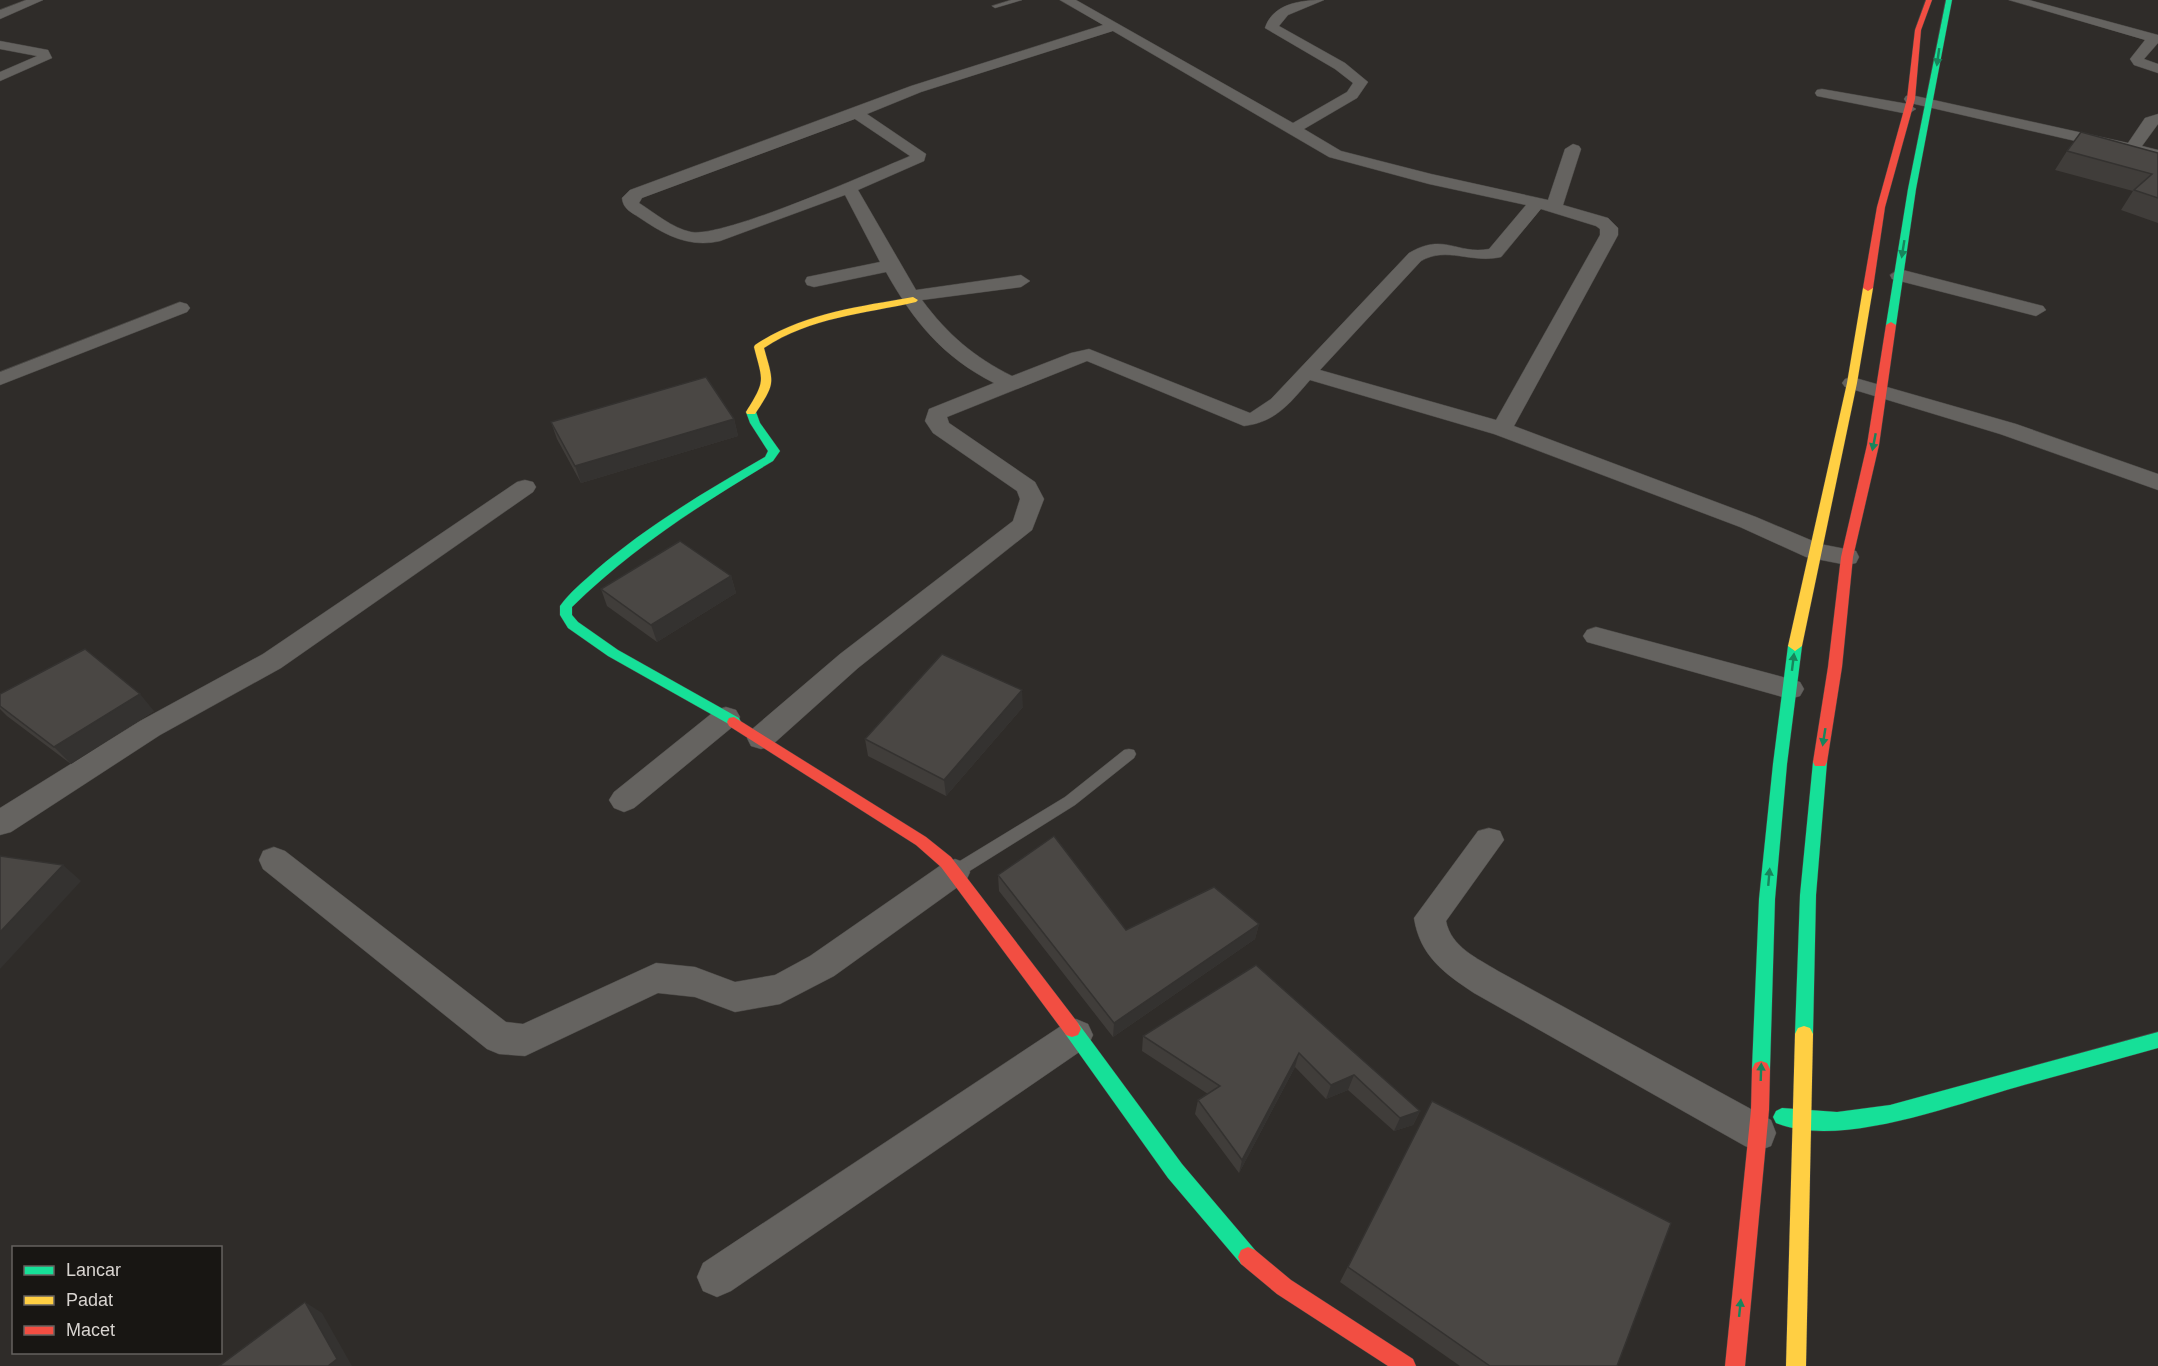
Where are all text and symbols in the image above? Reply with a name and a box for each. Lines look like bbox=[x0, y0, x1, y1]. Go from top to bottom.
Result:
one-way arrow bbox=[1933, 48, 1942, 67]
one-way arrow bbox=[1898, 240, 1907, 259]
one-way arrow bbox=[1869, 433, 1878, 452]
one-way arrow bbox=[1788, 653, 1798, 672]
one-way arrow bbox=[1819, 728, 1828, 747]
one-way arrow bbox=[1764, 867, 1774, 886]
one-way arrow bbox=[1757, 1062, 1766, 1081]
legend bbox=[12, 1246, 222, 1354]
text: Lancar bbox=[66, 1260, 121, 1280]
text: Padat bbox=[66, 1290, 113, 1310]
one-way arrow bbox=[1735, 1298, 1745, 1317]
text: Macet bbox=[66, 1320, 115, 1340]

